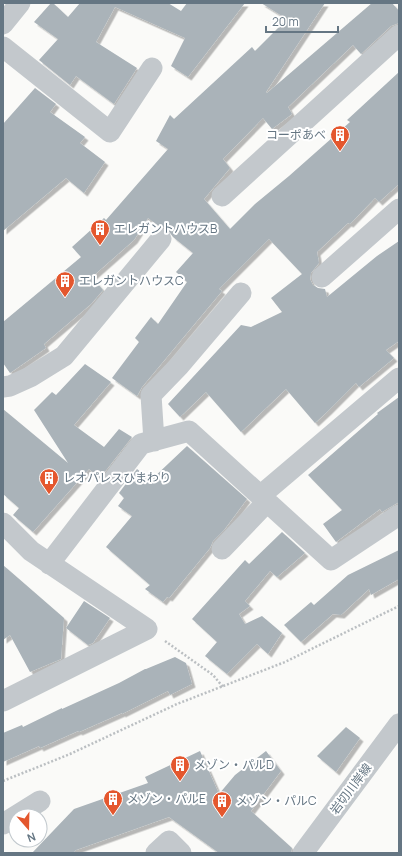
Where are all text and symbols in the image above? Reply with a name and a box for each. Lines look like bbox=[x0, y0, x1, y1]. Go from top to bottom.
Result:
scale bar bbox=[266, 8, 338, 34]
text: 20 m bbox=[272, 13, 299, 30]
building icon: コーポあべ bbox=[329, 124, 351, 152]
place label: コーポあべ bbox=[266, 126, 326, 143]
building icon: エレガントハウスB bbox=[89, 218, 111, 246]
place label: エレガントハウスB bbox=[114, 220, 217, 237]
building icon: エレガントハウスC bbox=[54, 270, 76, 298]
place label: エレガントハウスC bbox=[79, 272, 184, 289]
building icon: レオパレスひまわり bbox=[38, 467, 60, 495]
place label: レオパレスひまわり bbox=[63, 469, 171, 486]
building icon: メゾン・パルD bbox=[169, 754, 191, 782]
place label: メゾン・パルD bbox=[194, 756, 274, 773]
street label: 岩切川岸線 bbox=[326, 760, 375, 818]
building icon: メゾン・パルE bbox=[102, 788, 124, 816]
place label: メゾン・パルE bbox=[127, 790, 206, 807]
building icon: メゾン・パルC bbox=[211, 790, 233, 818]
place label: メゾン・パルC bbox=[236, 792, 317, 809]
north arrow bbox=[8, 808, 48, 848]
text: N bbox=[25, 829, 38, 846]

